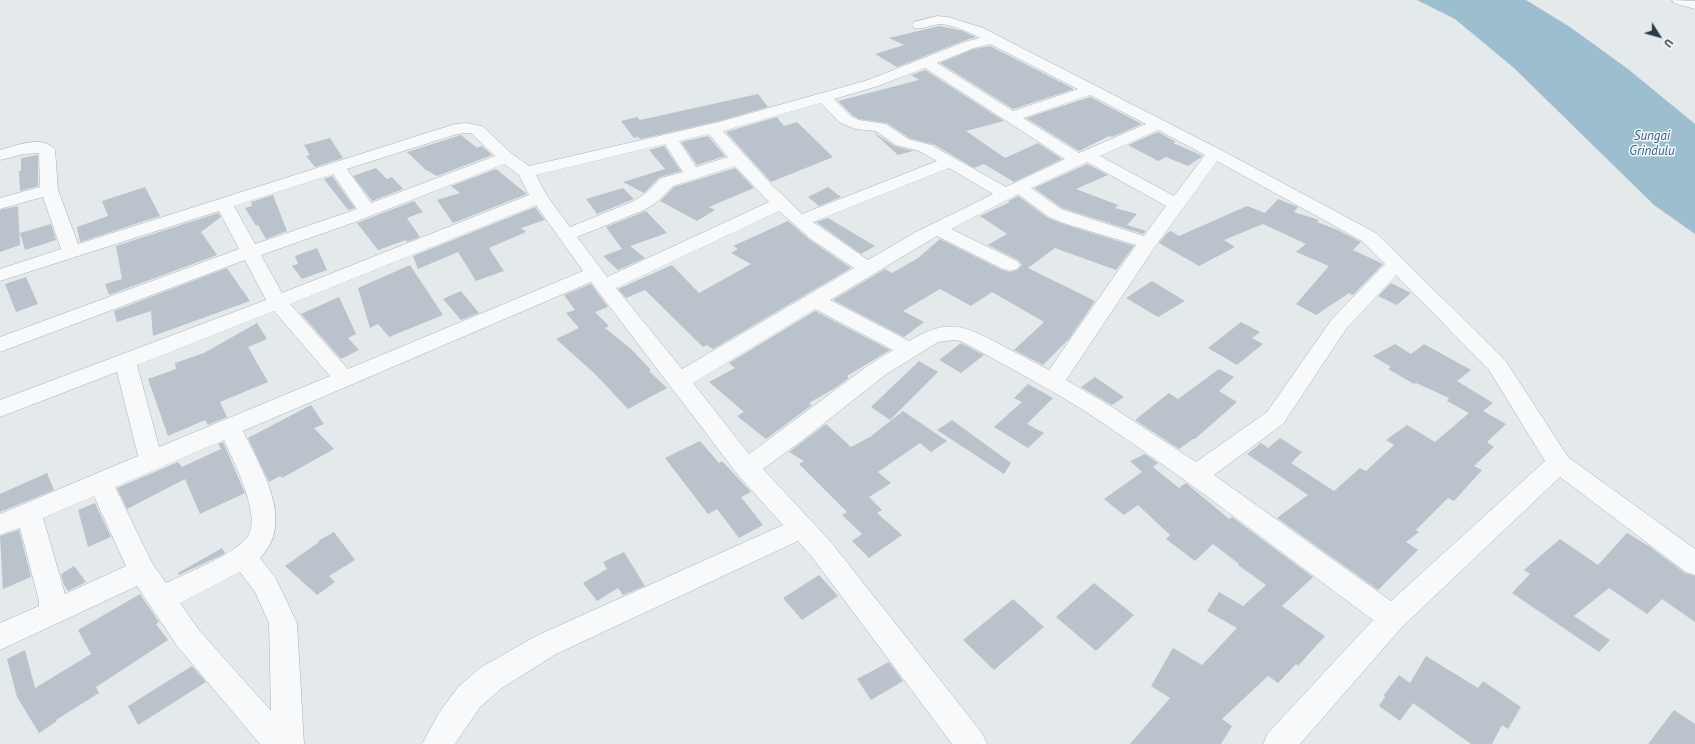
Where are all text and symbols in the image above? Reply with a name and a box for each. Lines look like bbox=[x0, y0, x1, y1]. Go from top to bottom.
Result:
north arrow bbox=[1639, 16, 1679, 56]
text: U bbox=[1661, 36, 1676, 50]
water label: Sungai Grindulu bbox=[1629, 128, 1675, 159]

